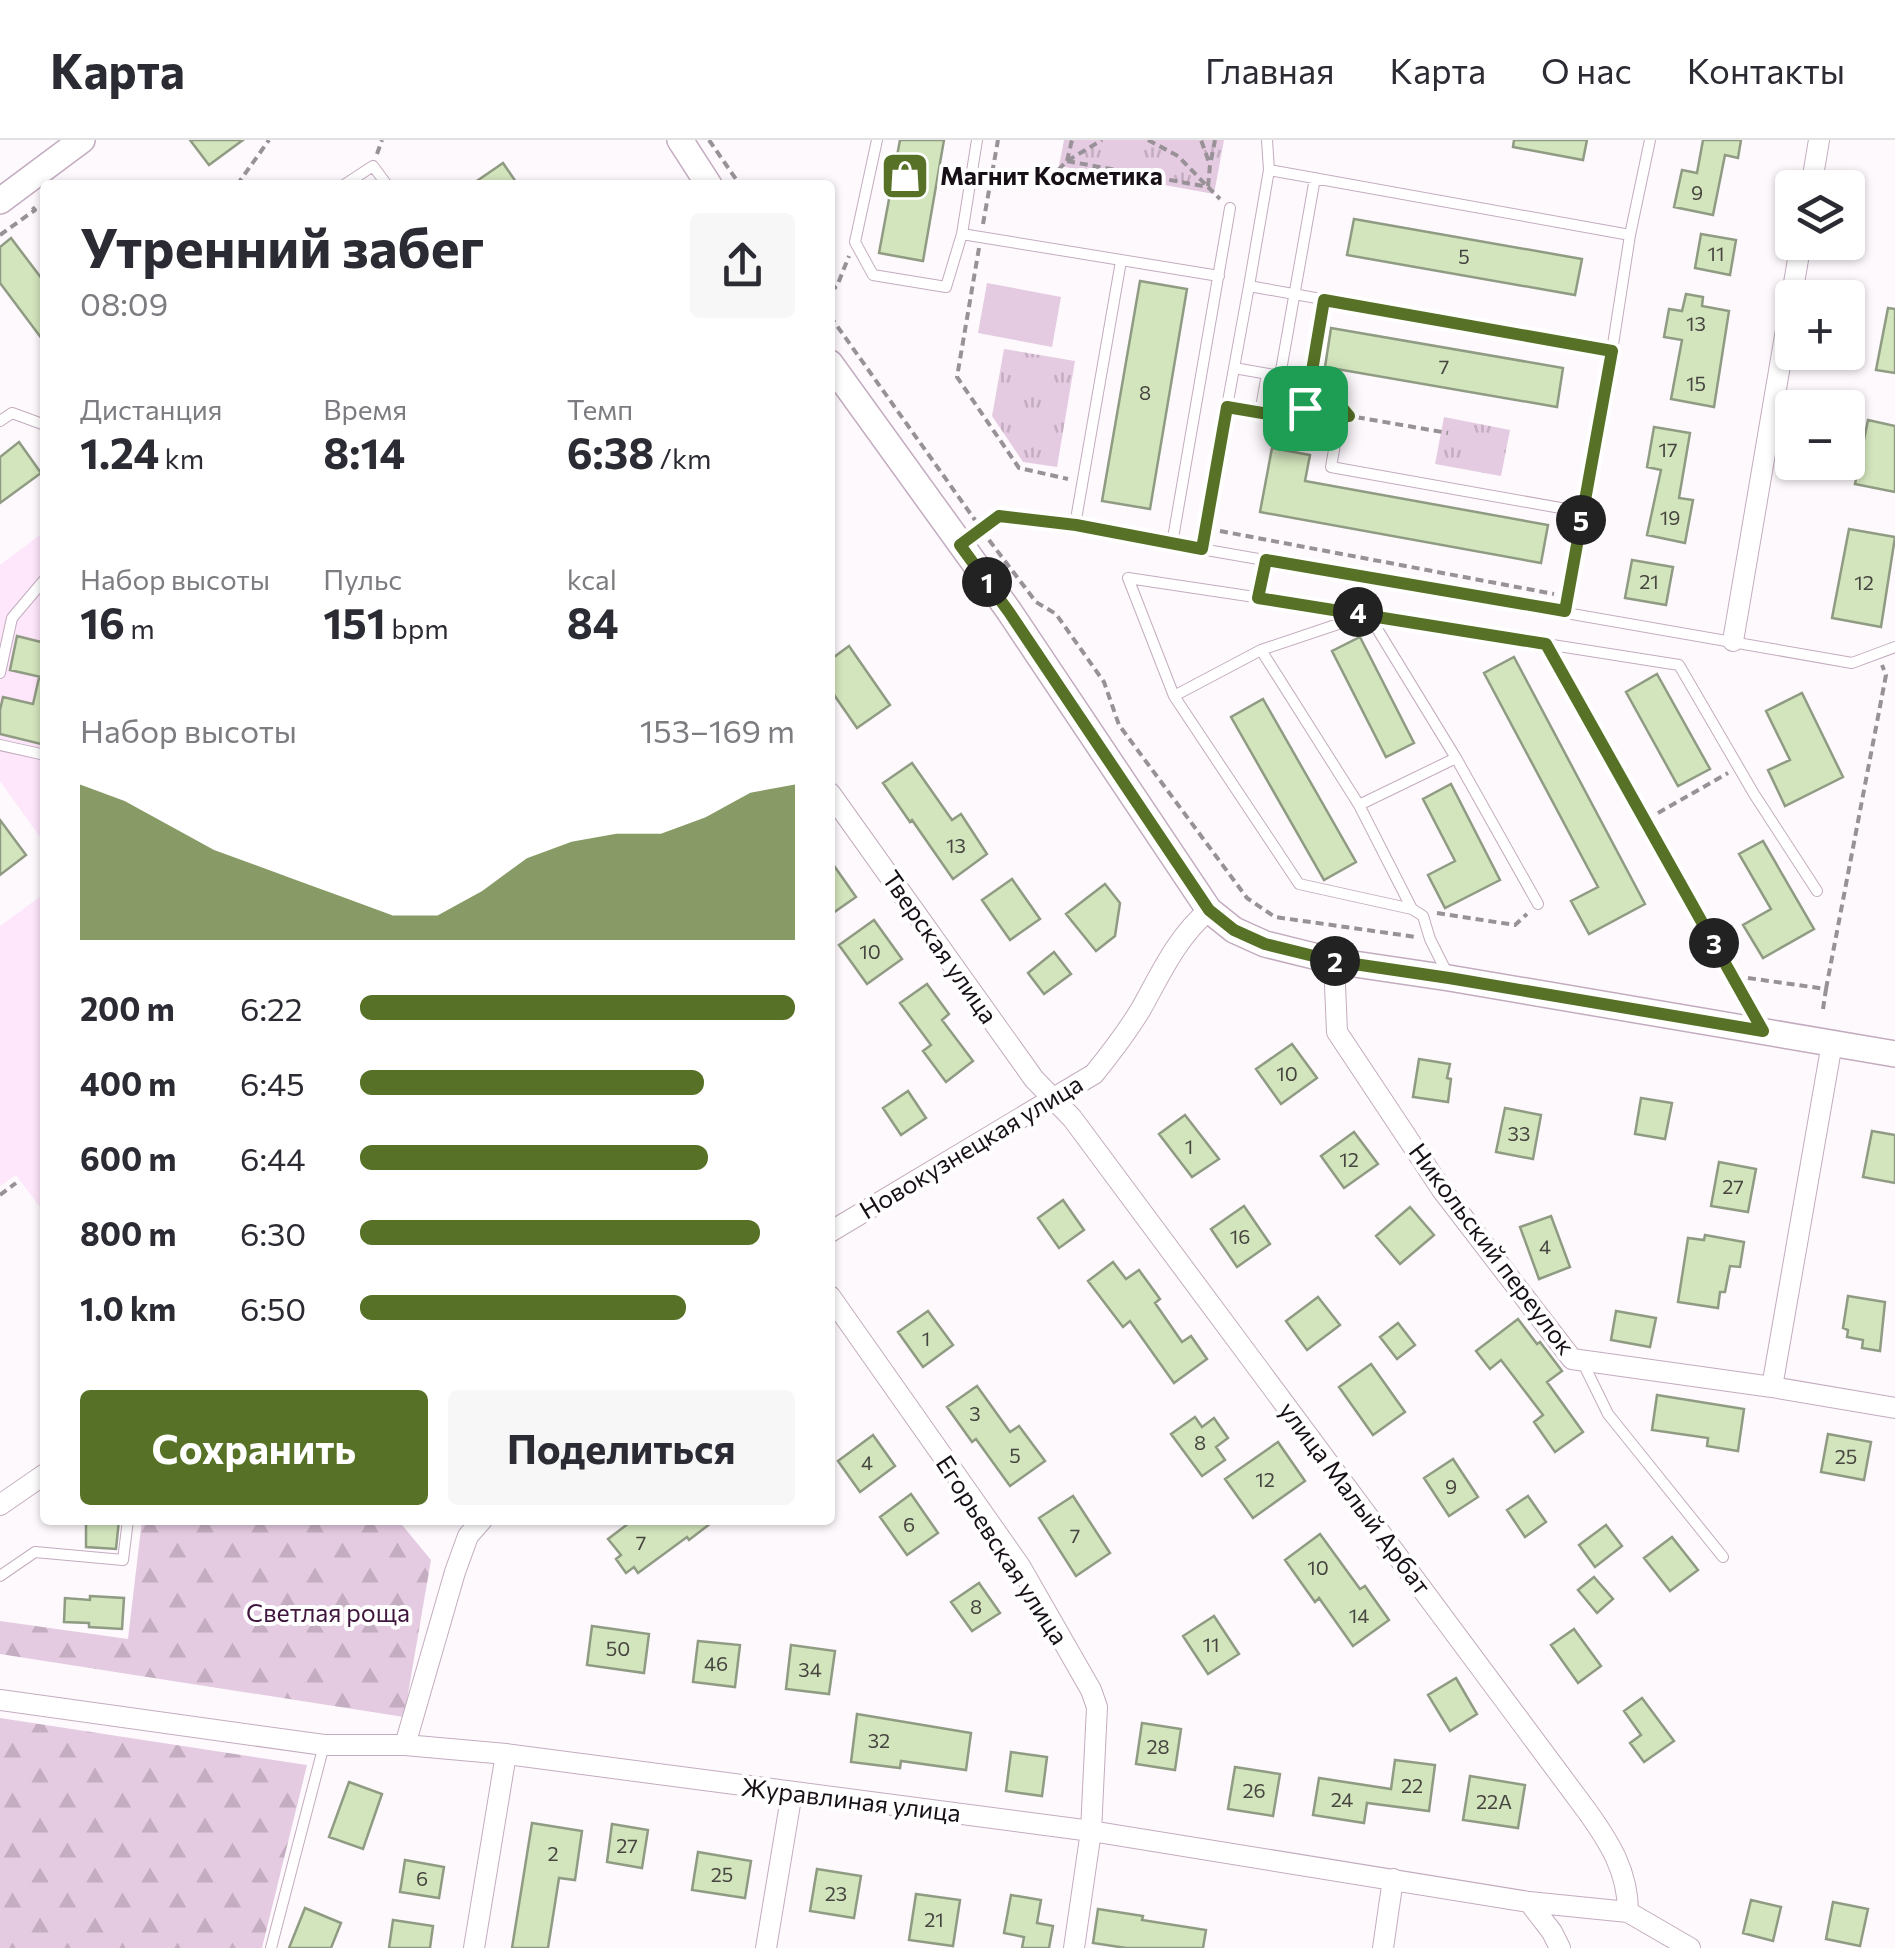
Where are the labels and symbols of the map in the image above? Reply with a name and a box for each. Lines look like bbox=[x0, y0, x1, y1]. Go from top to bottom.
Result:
shop icon: Магнит Косметика bbox=[879, 150, 931, 202]
place label: Магнит Косметика bbox=[940, 160, 1163, 190]
house number: 9 bbox=[1691, 180, 1703, 204]
house number: 11 bbox=[1707, 241, 1725, 265]
house number: 5 bbox=[1458, 244, 1470, 268]
house number: 13 bbox=[1686, 311, 1706, 335]
house number: 7 bbox=[1439, 354, 1449, 378]
pin bbox=[1263, 366, 1348, 451]
house number: 15 bbox=[1686, 371, 1706, 395]
house number: 8 bbox=[1139, 380, 1151, 404]
house number: 17 bbox=[1658, 437, 1678, 461]
pin: 5 bbox=[1556, 495, 1606, 545]
house number: 19 bbox=[1660, 505, 1680, 529]
pin: 1 bbox=[962, 557, 1012, 607]
house number: 21 bbox=[1639, 569, 1659, 593]
house number: 12 bbox=[1854, 570, 1874, 594]
pin: 4 bbox=[1333, 587, 1383, 637]
house number: 13 bbox=[946, 833, 966, 857]
street label: Тверская улица bbox=[877, 864, 1005, 1029]
pin: 3 bbox=[1689, 918, 1739, 968]
pin: 2 bbox=[1310, 936, 1360, 986]
house number: 10 bbox=[859, 939, 881, 963]
house number: 10 bbox=[1276, 1061, 1298, 1085]
street label: Новокузнецкая улица bbox=[854, 1068, 1087, 1225]
house number: 33 bbox=[1508, 1121, 1530, 1145]
house number: 1 bbox=[1185, 1134, 1193, 1158]
street label: Никольский переулок bbox=[1404, 1137, 1582, 1360]
house number: 12 bbox=[1339, 1147, 1359, 1171]
house number: 27 bbox=[1722, 1174, 1744, 1198]
house number: 16 bbox=[1230, 1224, 1250, 1248]
house number: 4 bbox=[1539, 1234, 1551, 1258]
house number: 1 bbox=[922, 1326, 930, 1350]
street label: улица Малый Арбат bbox=[1274, 1395, 1438, 1600]
house number: 3 bbox=[969, 1401, 981, 1425]
house number: 8 bbox=[1194, 1430, 1206, 1454]
house number: 5 bbox=[1009, 1443, 1021, 1467]
house number: 25 bbox=[1835, 1444, 1857, 1468]
street label: Егорьевская улица bbox=[930, 1449, 1075, 1650]
house number: 4 bbox=[861, 1450, 873, 1474]
house number: 12 bbox=[1255, 1467, 1275, 1491]
house number: 9 bbox=[1445, 1474, 1457, 1498]
house number: 6 bbox=[903, 1512, 915, 1536]
house number: 7 bbox=[1070, 1523, 1080, 1547]
house number: 7 bbox=[636, 1530, 646, 1554]
house number: 10 bbox=[1307, 1555, 1329, 1579]
house number: 8 bbox=[970, 1594, 982, 1618]
park label: Светлая роща bbox=[246, 1597, 410, 1627]
house number: 14 bbox=[1349, 1603, 1369, 1627]
house number: 11 bbox=[1202, 1632, 1220, 1656]
house number: 50 bbox=[606, 1636, 630, 1660]
house number: 46 bbox=[704, 1651, 728, 1675]
house number: 34 bbox=[798, 1657, 822, 1681]
house number: 32 bbox=[868, 1728, 890, 1752]
house number: 28 bbox=[1146, 1734, 1170, 1758]
street label: Журавлиная улица bbox=[740, 1771, 963, 1827]
house number: 22 bbox=[1401, 1773, 1423, 1797]
house number: 26 bbox=[1242, 1778, 1266, 1802]
house number: 24 bbox=[1331, 1787, 1353, 1811]
house number: 22А bbox=[1476, 1789, 1512, 1813]
house number: 27 bbox=[616, 1833, 638, 1857]
house number: 2 bbox=[547, 1841, 559, 1865]
house number: 25 bbox=[711, 1862, 733, 1886]
house number: 6 bbox=[416, 1866, 428, 1890]
house number: 23 bbox=[825, 1881, 847, 1905]
house number: 21 bbox=[924, 1907, 944, 1931]

